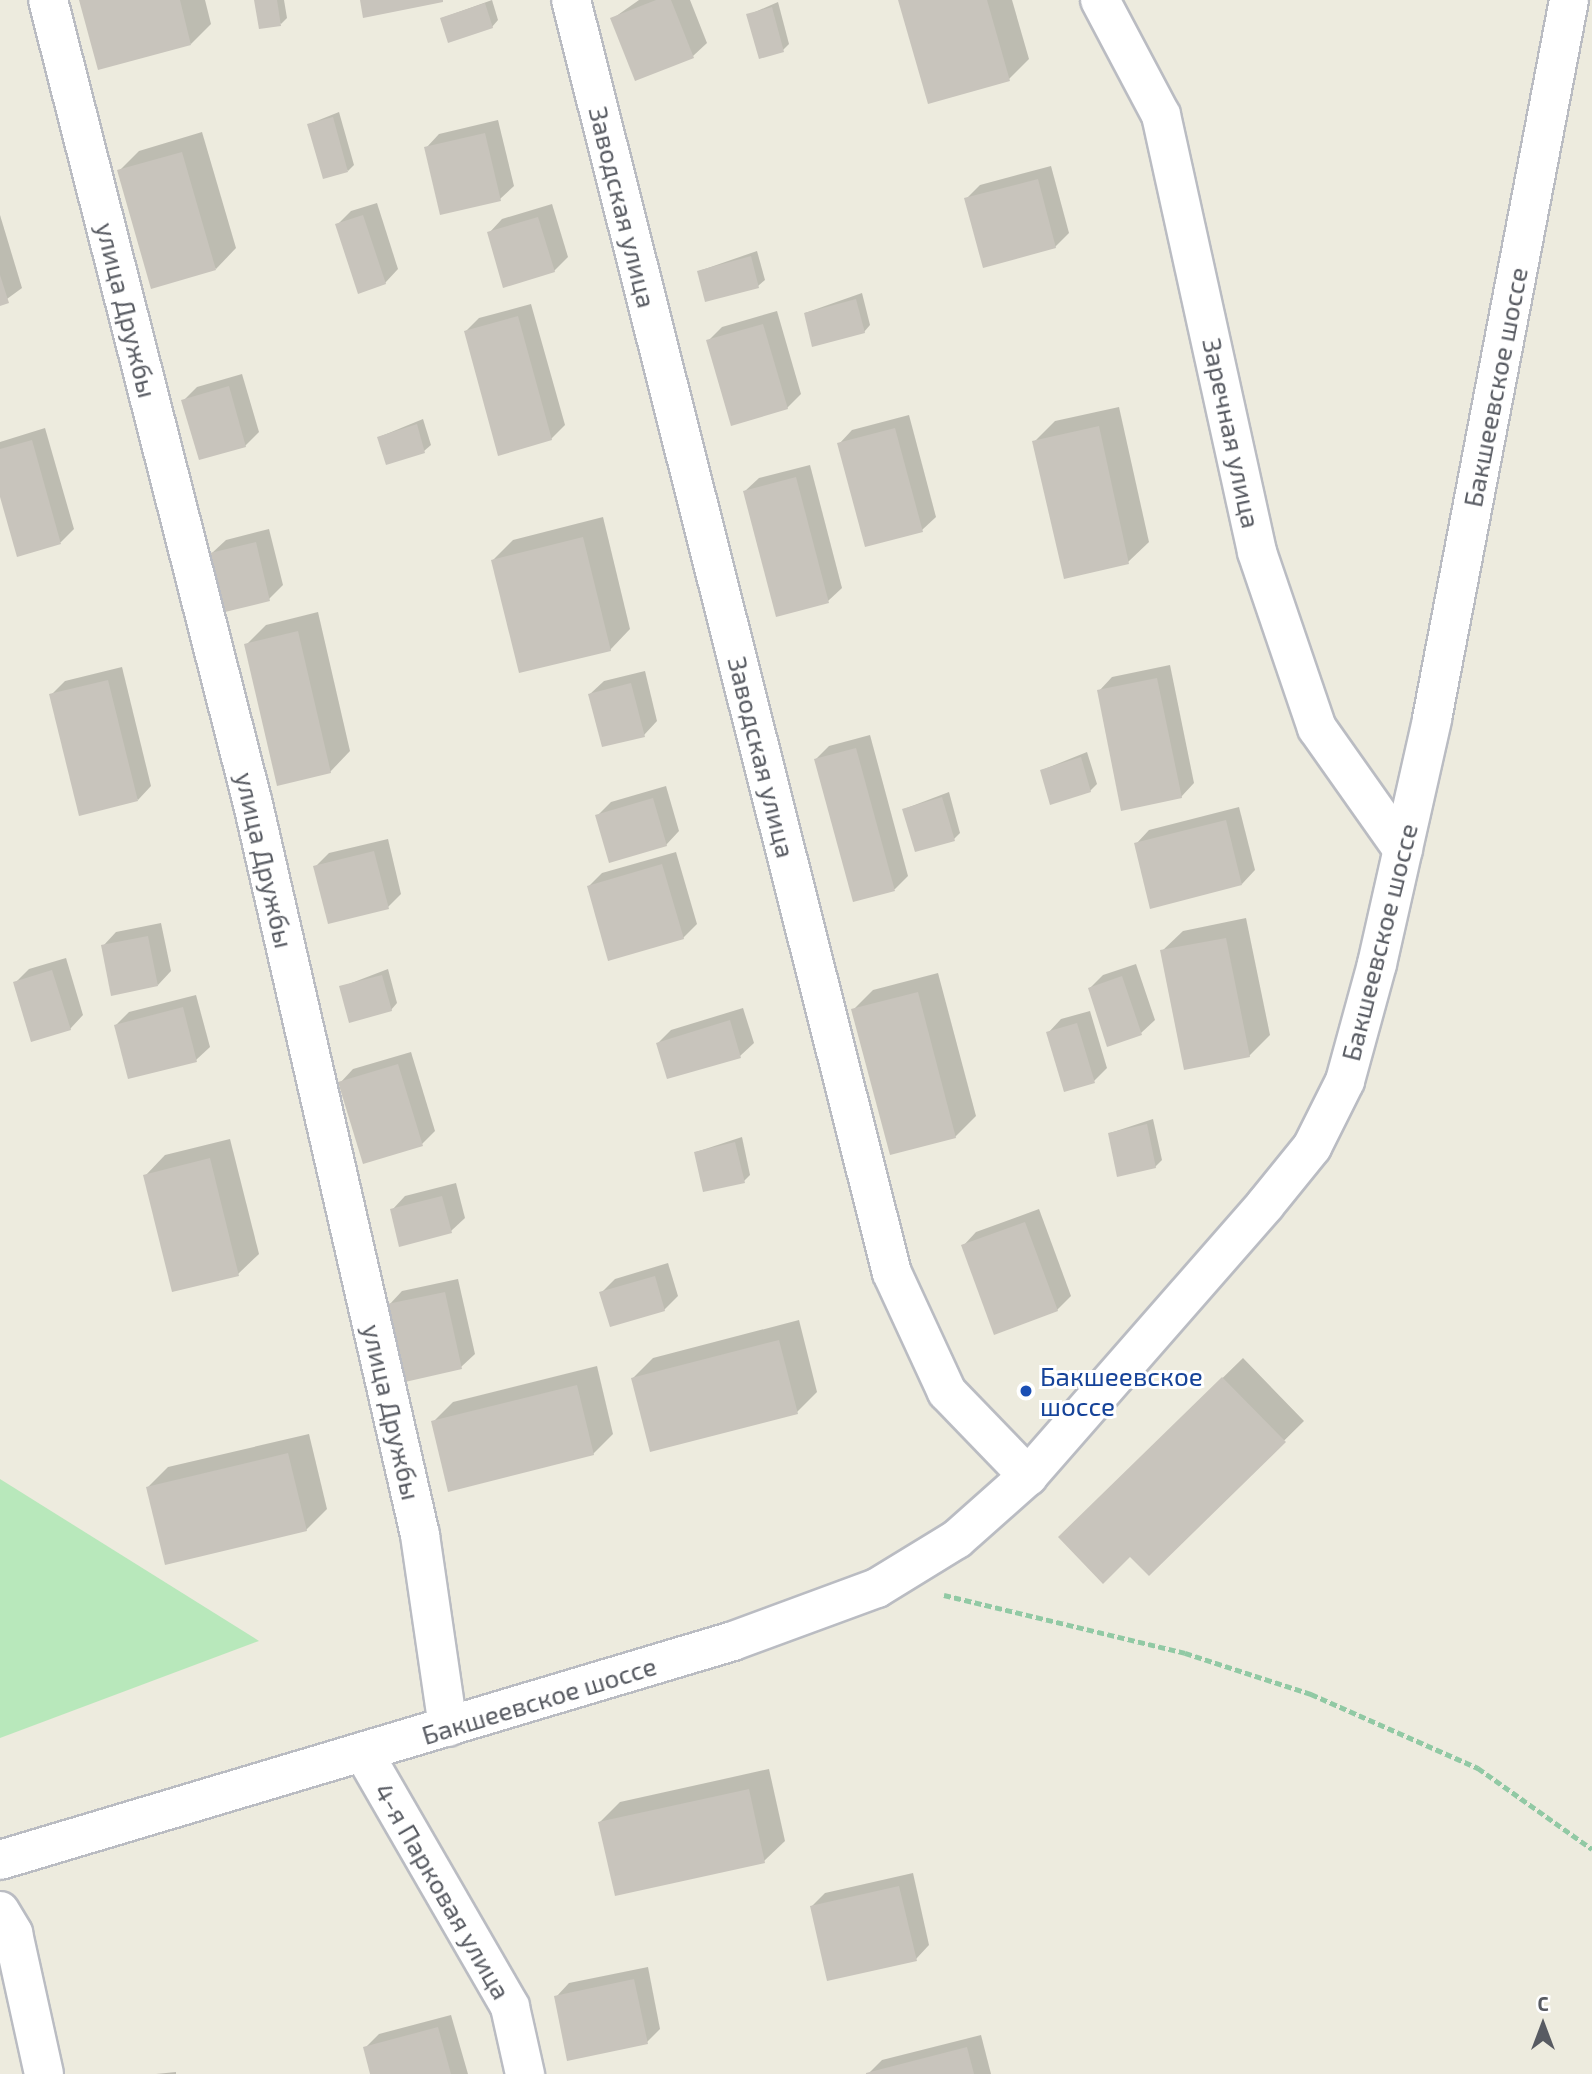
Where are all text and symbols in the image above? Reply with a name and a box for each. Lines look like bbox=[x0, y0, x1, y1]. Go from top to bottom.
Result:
street label: Заводская улица bbox=[583, 103, 663, 311]
street label: улица Дружбы bbox=[90, 219, 164, 401]
street label: Бакшеевское шоссе bbox=[1456, 264, 1534, 510]
street label: Заречная улица bbox=[1197, 335, 1267, 531]
street label: Заводская улица bbox=[722, 653, 802, 861]
street label: улица Дружбы bbox=[230, 769, 300, 951]
street label: Бакшеевское шоссе bbox=[1334, 820, 1424, 1064]
street label: улица Дружбы bbox=[357, 1321, 427, 1503]
place label: Бакшеевское шоссе bbox=[1040, 1360, 1203, 1422]
marker: Бакшеевское шоссе bbox=[1018, 1383, 1034, 1399]
street label: Бакшеевское шоссе bbox=[418, 1649, 660, 1751]
street label: 4-я Парковая улица bbox=[368, 1777, 518, 2005]
north arrow bbox=[1508, 1990, 1578, 2060]
text: С bbox=[1537, 1992, 1549, 2015]

